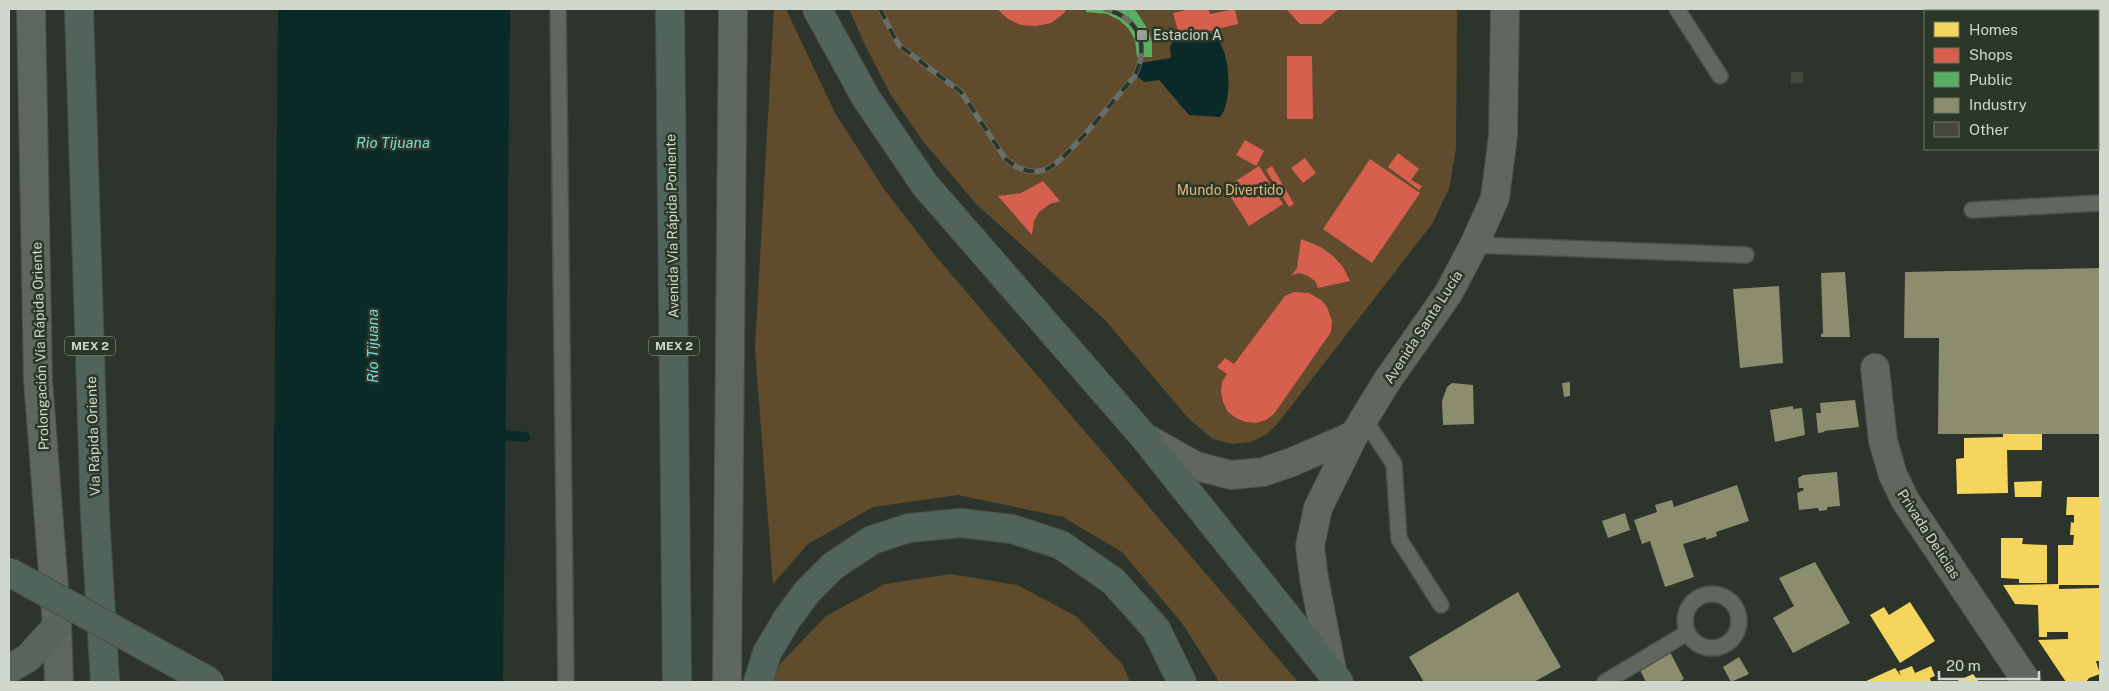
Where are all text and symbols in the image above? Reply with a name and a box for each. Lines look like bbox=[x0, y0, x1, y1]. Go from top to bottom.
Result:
legend bbox=[1924, 10, 2099, 150]
text: Homes bbox=[1969, 21, 2018, 38]
place label: Estacion A bbox=[1153, 27, 1222, 43]
marker: Estacion A bbox=[1135, 28, 1149, 42]
text: Shops bbox=[1969, 46, 2013, 63]
text: Public bbox=[1969, 71, 2013, 88]
text: Industry bbox=[1969, 96, 2027, 113]
text: Other bbox=[1969, 121, 2009, 138]
water label: Rio Tijuana bbox=[356, 134, 430, 151]
street label: Avenida Vía Rápida Poniente bbox=[662, 134, 682, 318]
park label: Mundo Divertido bbox=[1177, 182, 1283, 198]
street label: Prolongación Vía Rápida Oriente bbox=[28, 241, 52, 451]
street label: Avenida Santa Lucía bbox=[1381, 268, 1465, 386]
water label: Río Tijuana bbox=[364, 309, 381, 383]
road number: MEX 2 bbox=[65, 336, 115, 356]
road number: MEX 2 bbox=[649, 336, 699, 356]
street label: Vía Rápida Oriente bbox=[83, 376, 103, 496]
street label: Privada Delicias bbox=[1894, 486, 1964, 582]
scale bar bbox=[1939, 648, 2039, 680]
text: 20 m bbox=[1946, 657, 1981, 674]

